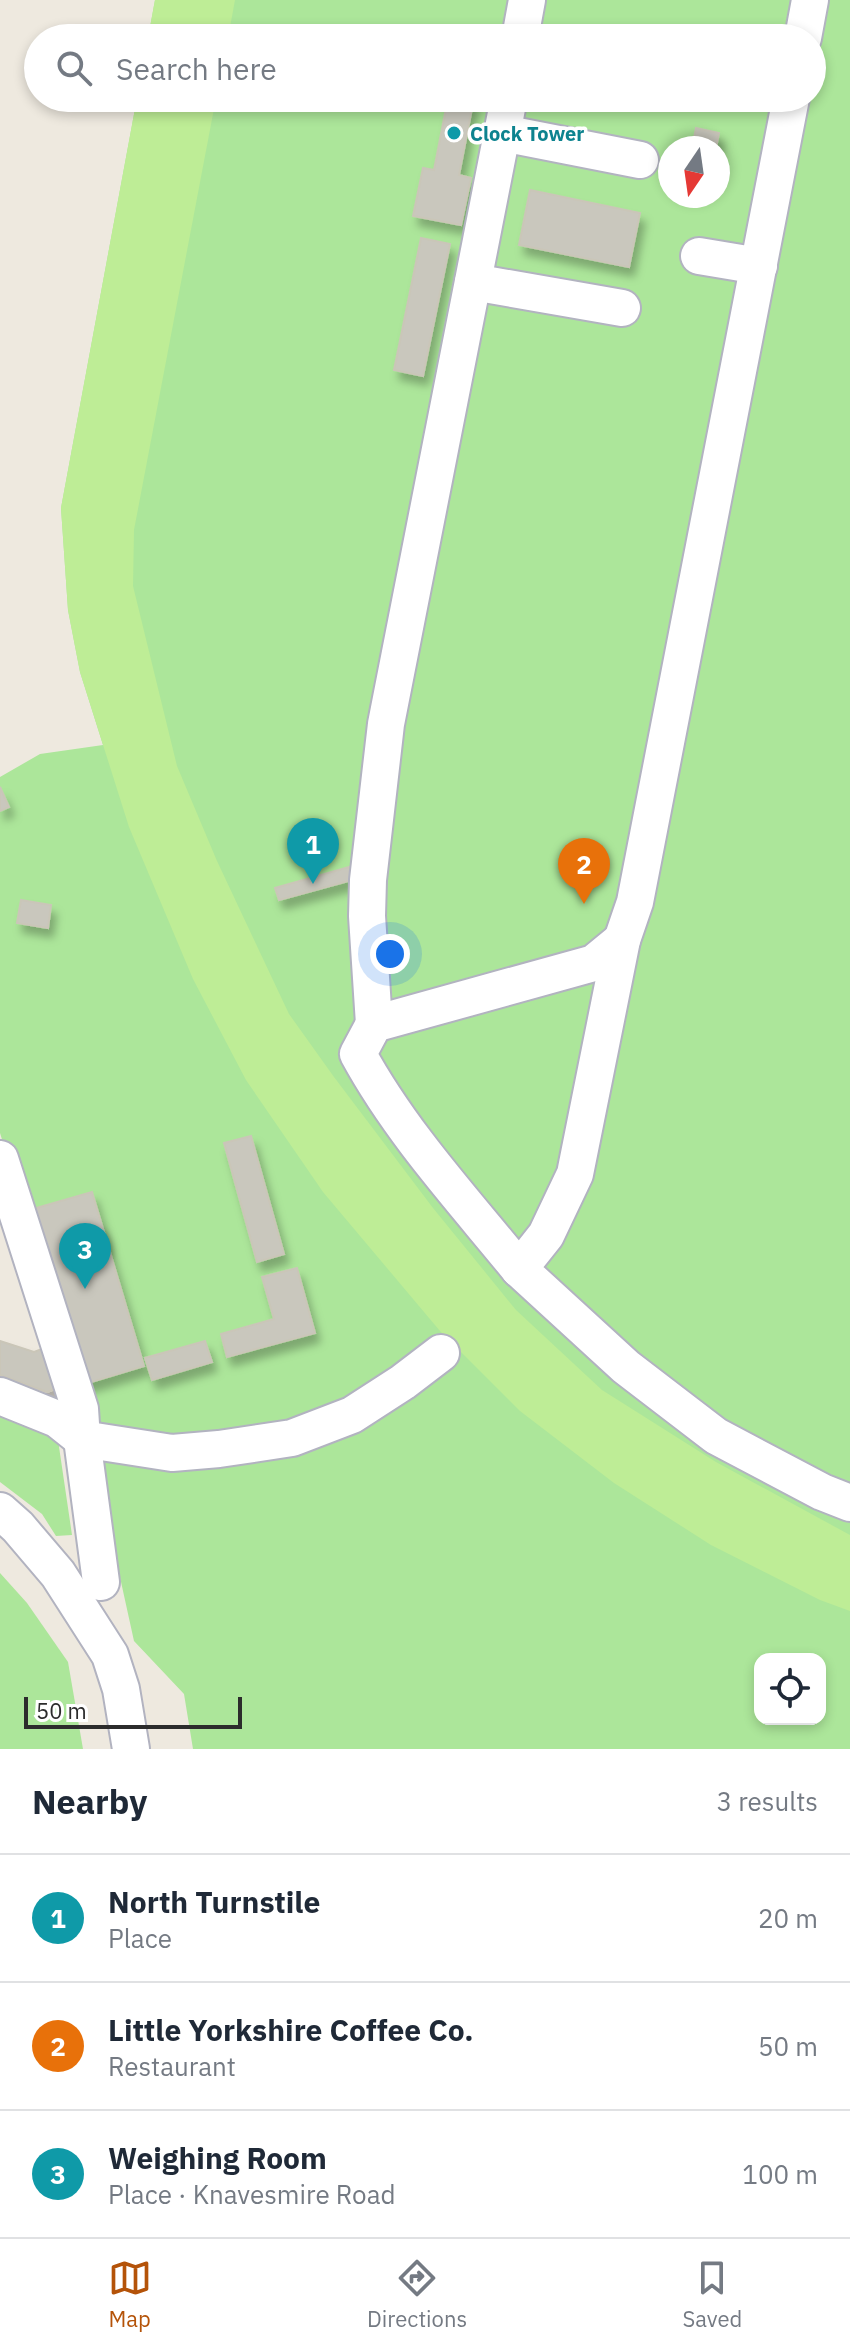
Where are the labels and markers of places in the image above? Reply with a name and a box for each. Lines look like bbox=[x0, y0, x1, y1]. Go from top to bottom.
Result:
place label: Clock Tower bbox=[470, 120, 584, 147]
marker: Clock Tower bbox=[445, 124, 463, 142]
pin: 1 bbox=[287, 818, 339, 884]
pin: 2 bbox=[558, 838, 610, 904]
pin: 3 bbox=[59, 1223, 111, 1289]

